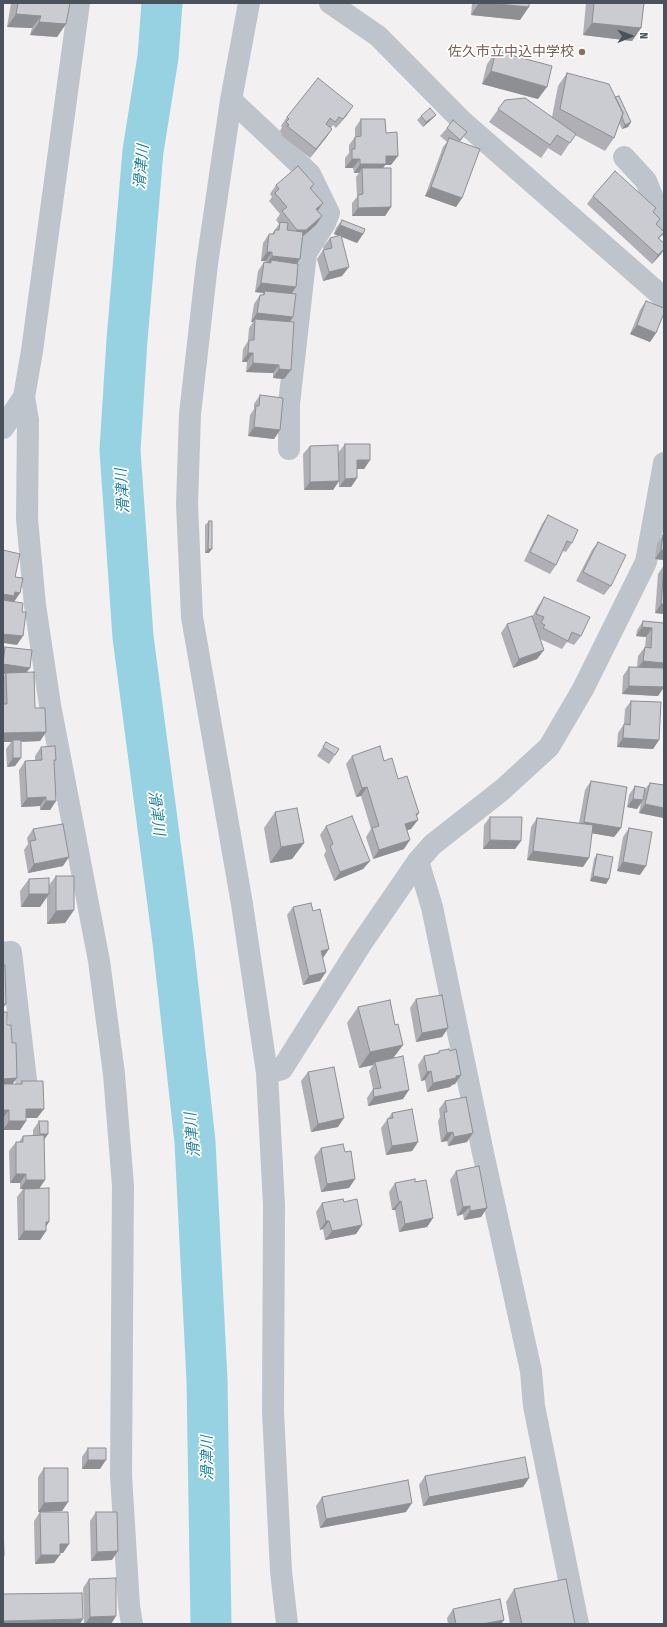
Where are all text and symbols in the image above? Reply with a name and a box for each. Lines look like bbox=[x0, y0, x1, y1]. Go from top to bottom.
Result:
north arrow bbox=[611, 16, 651, 56]
text: N bbox=[637, 32, 650, 39]
place label: 佐久市立中込中学校 bbox=[448, 44, 574, 60]
marker: 佐久市立中込中学校 bbox=[577, 47, 587, 57]
water label: 滑津川 bbox=[131, 144, 153, 190]
water label: 滑津川 bbox=[112, 468, 134, 514]
water label: 滑津川 bbox=[144, 790, 168, 836]
water label: 滑津川 bbox=[182, 1112, 204, 1158]
water label: 滑津川 bbox=[199, 1435, 217, 1481]

